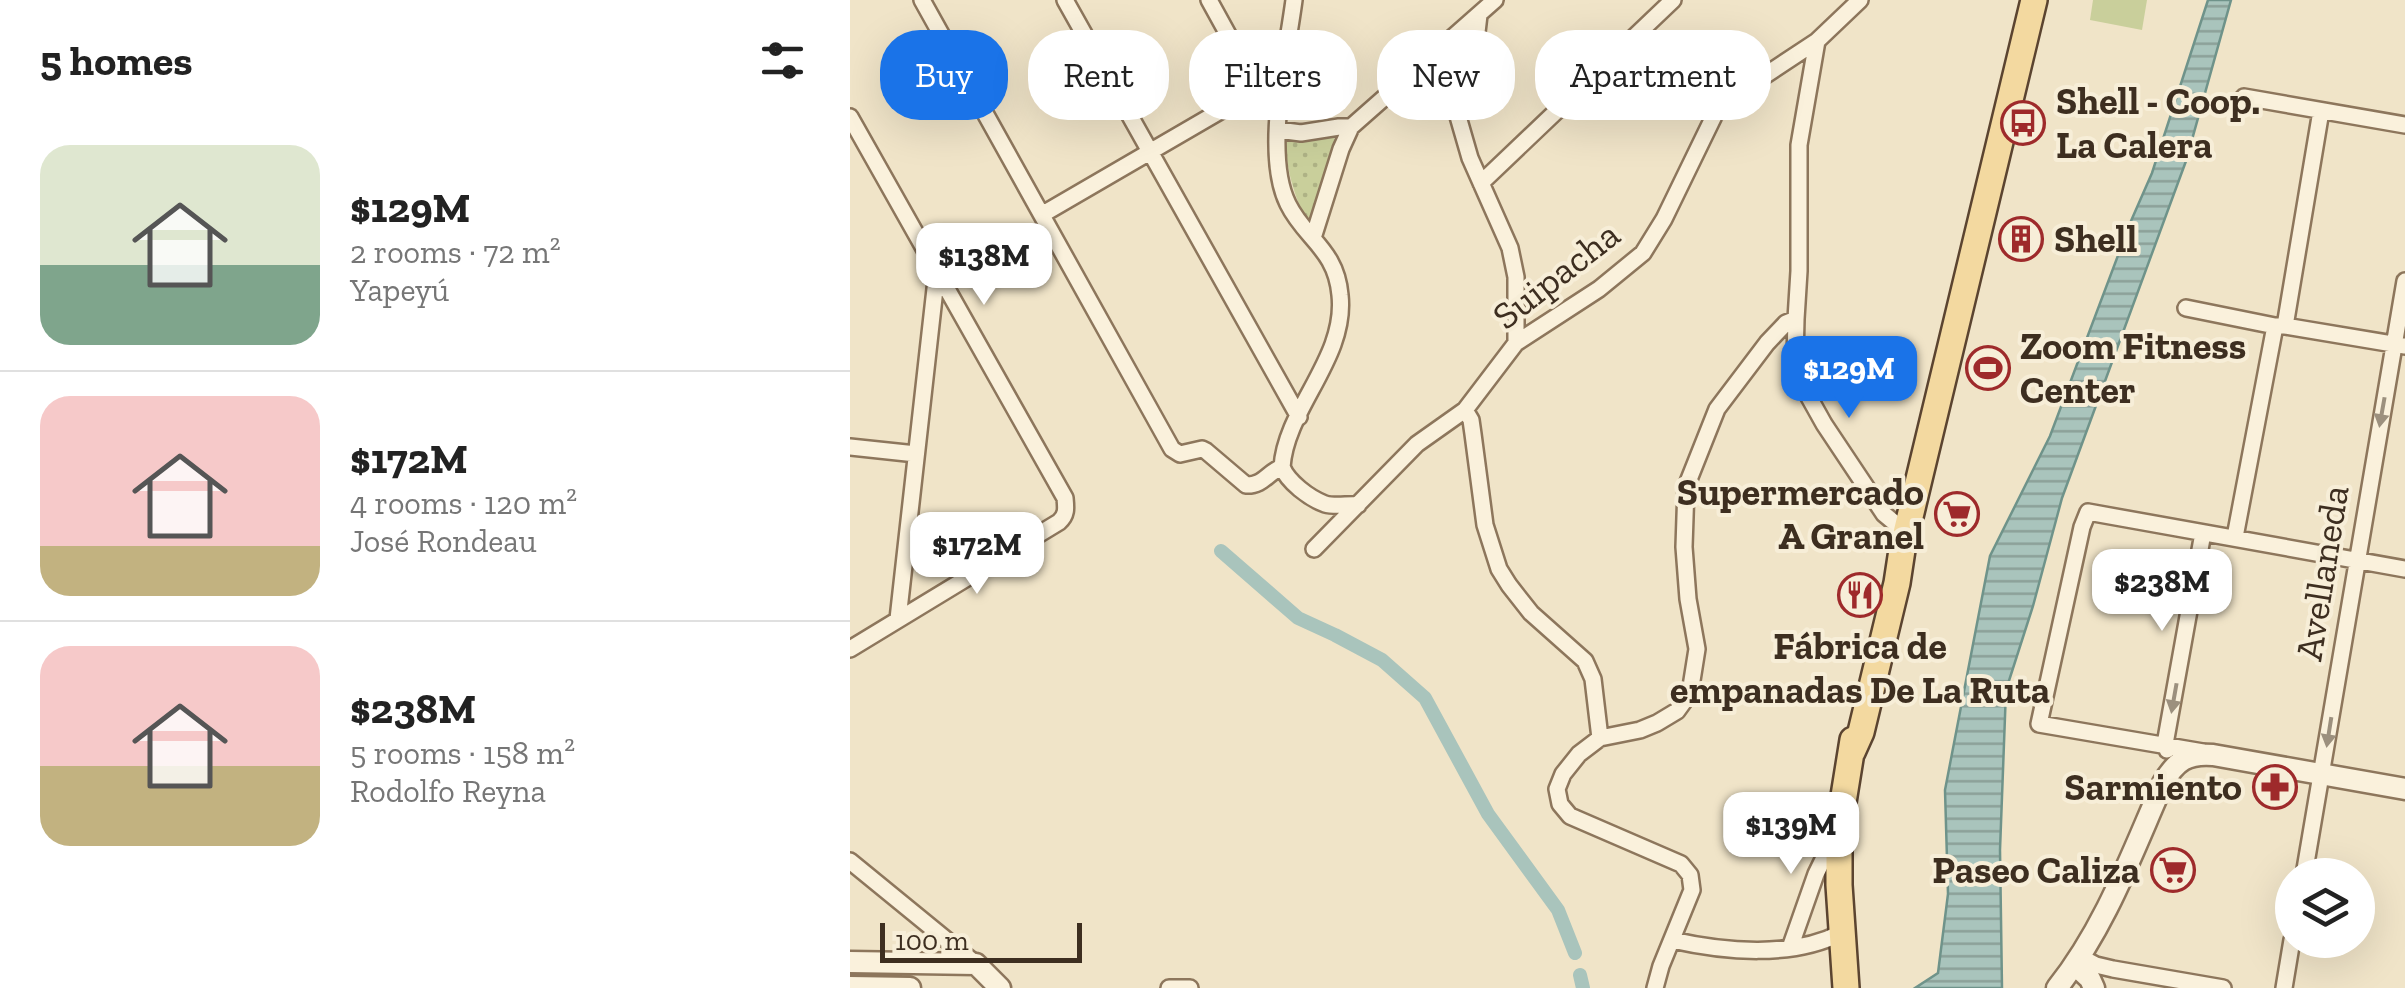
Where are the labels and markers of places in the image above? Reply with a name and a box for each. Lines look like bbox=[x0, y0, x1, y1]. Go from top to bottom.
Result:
place label: Shell - Coop. La Calera bbox=[2056, 78, 2260, 168]
bus stop icon: Shell - Coop. La Calera bbox=[2000, 100, 2046, 146]
building icon: Shell bbox=[1998, 216, 2044, 262]
place label: Shell bbox=[2054, 216, 2137, 262]
pin: $138M bbox=[914, 223, 1054, 308]
place label: Zoom Fitness Center bbox=[2020, 323, 2246, 413]
pin: $129M bbox=[1779, 336, 1919, 421]
sports icon: Zoom Fitness Center bbox=[1965, 345, 2011, 391]
place label: Supermercado A Granel bbox=[1677, 469, 1924, 559]
supermarket icon: Supermercado A Granel bbox=[1934, 491, 1980, 537]
pin: $172M bbox=[907, 512, 1047, 597]
pin: $238M bbox=[2092, 549, 2232, 634]
restaurant icon: Fábrica de empanadas De La Ruta bbox=[1837, 572, 1883, 618]
place label: Fábrica de empanadas De La Ruta bbox=[1670, 623, 2050, 713]
place label: Sarmiento bbox=[2064, 764, 2242, 810]
pharmacy icon: Sarmiento bbox=[2252, 764, 2298, 810]
pin: $139M bbox=[1721, 792, 1861, 877]
place label: Paseo Caliza bbox=[1932, 847, 2140, 893]
supermarket icon: Paseo Caliza bbox=[2150, 847, 2196, 893]

